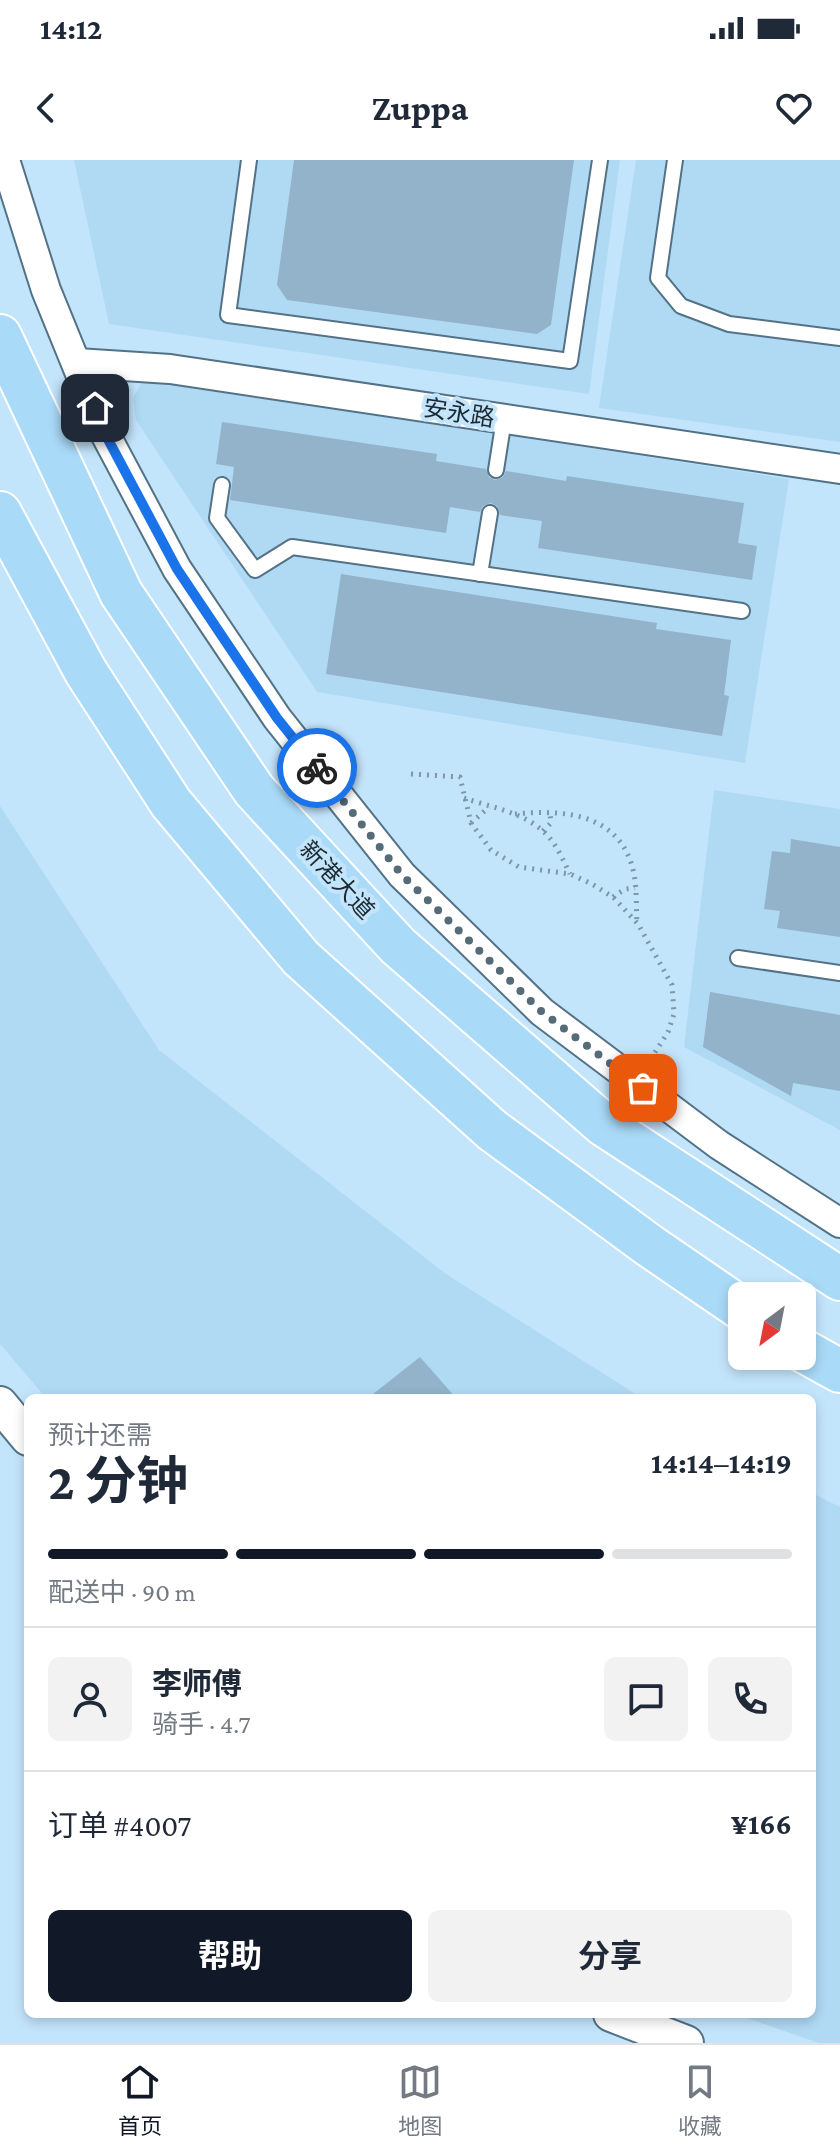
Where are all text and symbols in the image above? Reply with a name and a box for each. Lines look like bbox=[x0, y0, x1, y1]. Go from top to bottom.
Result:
text: 14:12 bbox=[40, 12, 102, 45]
icon: back bbox=[24, 86, 68, 130]
icon: heart bbox=[772, 86, 816, 130]
text: Zuppa bbox=[372, 88, 468, 128]
pin bbox=[61, 374, 129, 442]
icon: home bbox=[73, 386, 117, 430]
street label: 安永路 bbox=[421, 394, 497, 431]
courier bbox=[277, 728, 357, 808]
icon: bike bbox=[295, 746, 339, 790]
street label: 新港大道 bbox=[295, 835, 380, 924]
pin bbox=[609, 1054, 677, 1122]
icon: bag bbox=[621, 1066, 665, 1110]
north arrow bbox=[728, 1282, 816, 1370]
map controls bbox=[728, 1282, 816, 1370]
text: 预计还需 bbox=[48, 1421, 152, 1450]
text: 14:14–14:19 bbox=[651, 1446, 792, 1479]
text: 2 分钟 bbox=[48, 1452, 189, 1510]
text: 配送中 · 90 m bbox=[48, 1578, 196, 1607]
button: person bbox=[48, 1657, 132, 1741]
button: chat bbox=[604, 1657, 688, 1741]
button: phone bbox=[708, 1657, 792, 1741]
text: 李师傅 bbox=[152, 1667, 242, 1700]
text: 骑手 · 4.7 bbox=[152, 1710, 250, 1739]
text: ¥166 bbox=[731, 1807, 792, 1840]
text: 订单 #4007 bbox=[48, 1809, 191, 1842]
button: 帮助 bbox=[48, 1910, 412, 2002]
button: 分享 bbox=[428, 1910, 792, 2002]
tab: 首页 bbox=[118, 2060, 162, 2140]
tab: 地图 bbox=[398, 2060, 442, 2140]
tab: 收藏 bbox=[678, 2060, 722, 2140]

